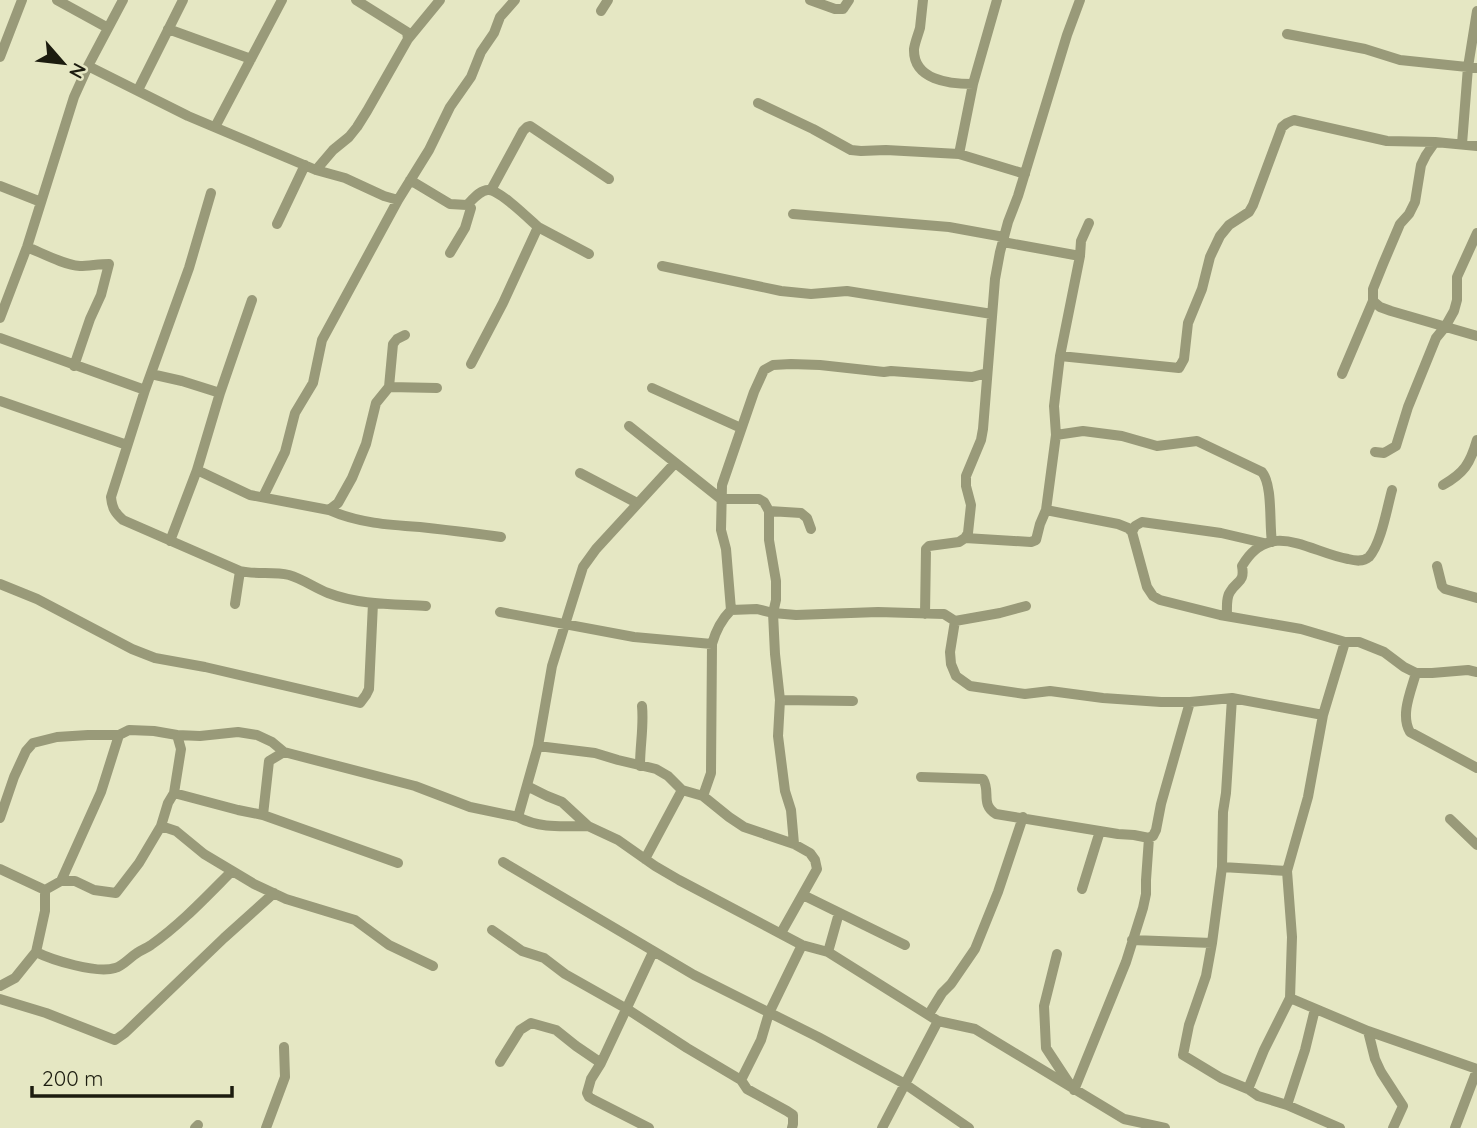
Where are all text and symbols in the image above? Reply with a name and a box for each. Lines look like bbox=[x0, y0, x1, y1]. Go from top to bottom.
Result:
north arrow bbox=[28, 28, 98, 98]
text: N bbox=[64, 59, 92, 83]
scale bar bbox=[32, 1054, 231, 1098]
text: 200 m bbox=[42, 1065, 104, 1091]

